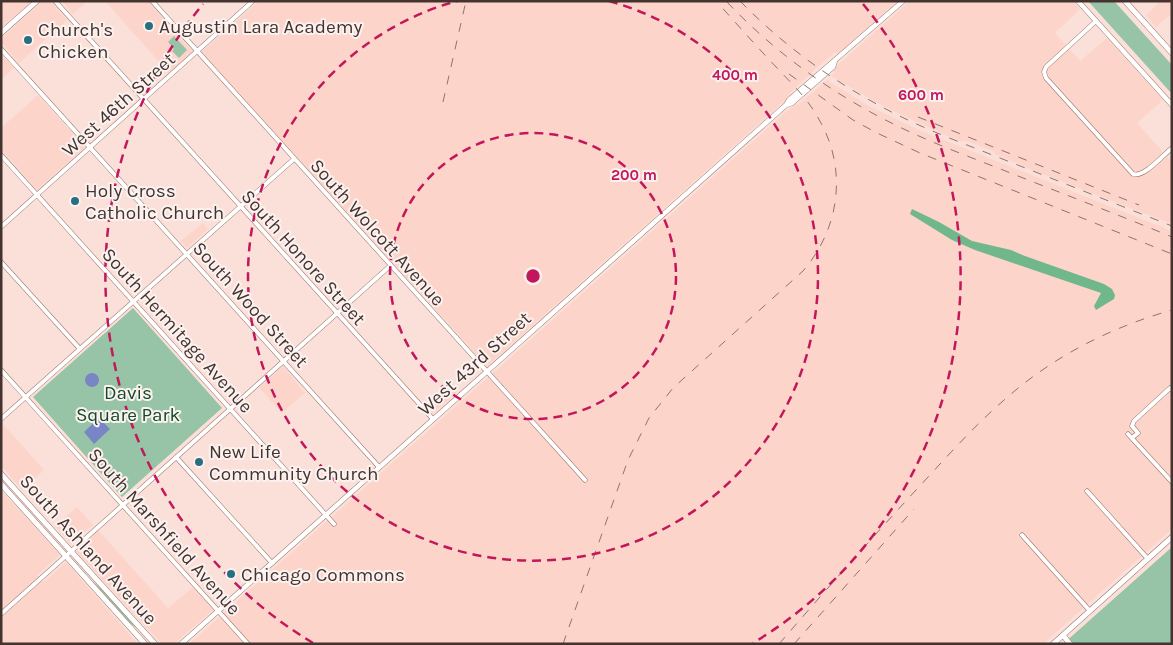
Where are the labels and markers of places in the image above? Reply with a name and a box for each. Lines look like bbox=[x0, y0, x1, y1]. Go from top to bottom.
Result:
place label: Augustin Lara Academy bbox=[159, 16, 363, 38]
place label: Church's Chicken bbox=[38, 19, 113, 63]
marker: Augustin Lara Academy bbox=[143, 20, 155, 32]
marker: Church's Chicken bbox=[22, 34, 34, 46]
place label: Holy Cross Catholic Church bbox=[85, 180, 224, 224]
marker: Holy Cross Catholic Church bbox=[69, 195, 81, 207]
centre of rings bbox=[524, 267, 542, 285]
place label: New Life Community Church bbox=[209, 441, 378, 485]
marker: New Life Community Church bbox=[193, 456, 205, 468]
place label: Chicago Commons bbox=[241, 564, 405, 586]
marker: Chicago Commons bbox=[225, 568, 237, 580]

